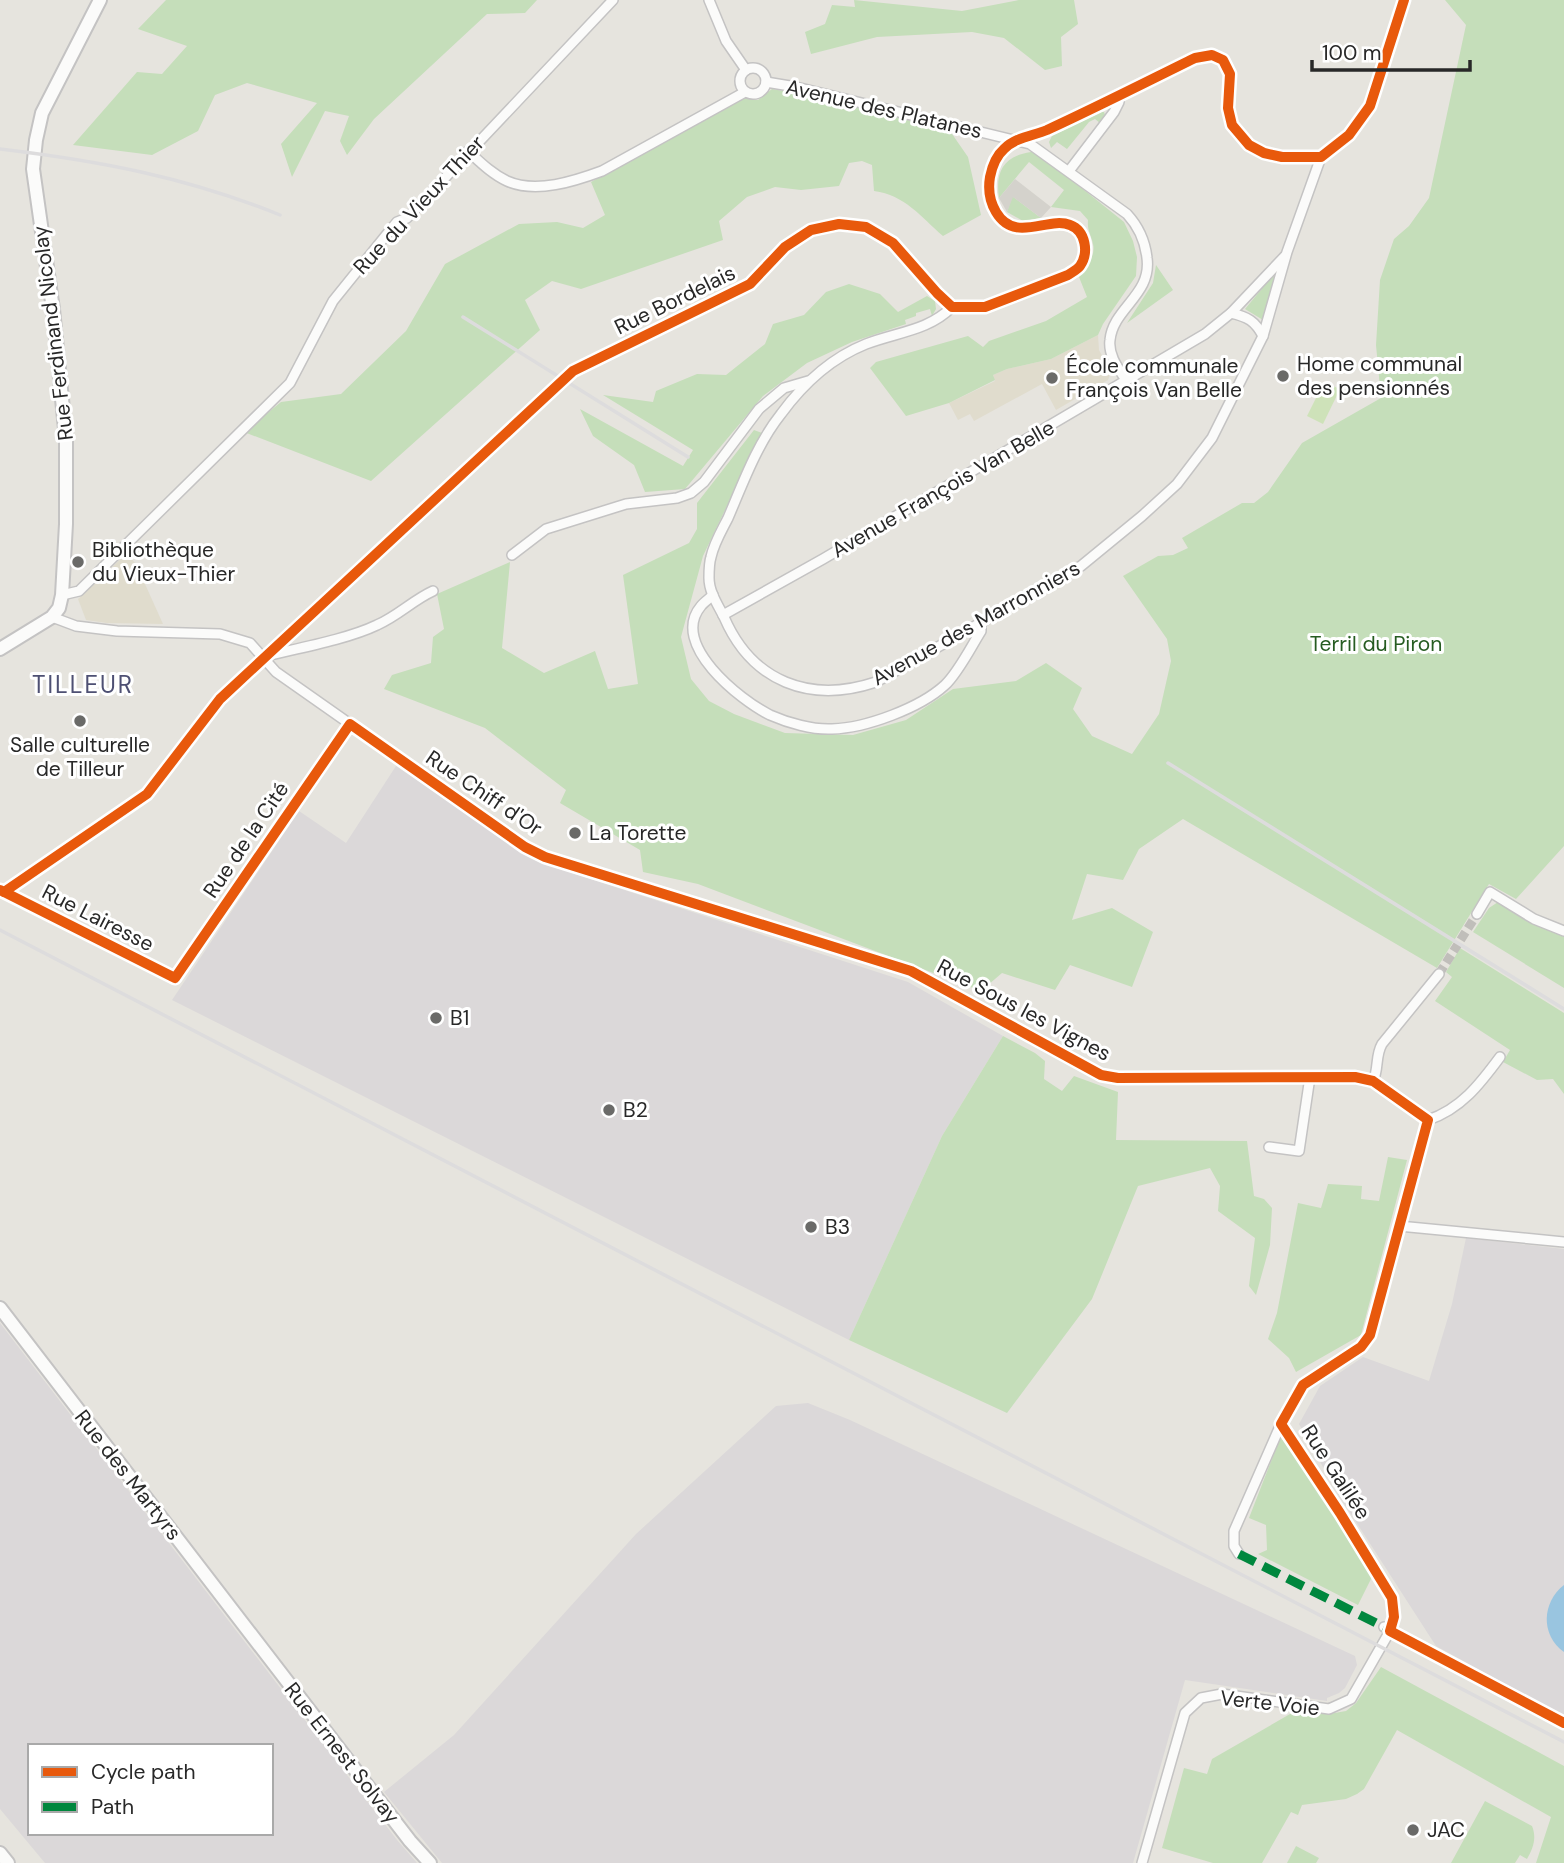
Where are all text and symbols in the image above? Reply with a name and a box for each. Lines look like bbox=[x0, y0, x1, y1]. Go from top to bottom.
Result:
scale bar bbox=[1312, 28, 1470, 72]
text: 100 m bbox=[1322, 39, 1382, 67]
street label: Avenue des Platanes bbox=[783, 73, 985, 145]
street label: Rue du Vieux Thier bbox=[347, 129, 491, 281]
street label: Rue Ferdinand Nicolay bbox=[26, 224, 80, 442]
street label: Rue Bordelais bbox=[610, 259, 740, 341]
place label: Home communal des pensionnés bbox=[1297, 350, 1462, 402]
place label: École communale François Van Belle bbox=[1066, 352, 1242, 404]
marker: Home communal des pensionnés bbox=[1275, 368, 1291, 384]
marker: École communale François Van Belle bbox=[1044, 370, 1060, 386]
street label: Avenue François Van Belle bbox=[826, 414, 1060, 564]
place label: Bibliothèque du Vieux-Thier bbox=[92, 536, 235, 588]
marker: Bibliothèque du Vieux-Thier bbox=[70, 554, 86, 570]
street label: Avenue des Marronniers bbox=[867, 554, 1085, 692]
park label: Terril du Piron bbox=[1310, 630, 1442, 658]
district label: TILLEUR bbox=[32, 669, 134, 700]
marker: Salle culturelle de Tilleur bbox=[72, 713, 88, 729]
place label: Salle culturelle de Tilleur bbox=[10, 731, 150, 783]
street label: Rue Chiff d'Or bbox=[420, 744, 548, 842]
street label: Rue de la Cité bbox=[197, 776, 295, 904]
place label: La Torette bbox=[589, 819, 687, 847]
marker: La Torette bbox=[567, 825, 583, 841]
street label: Rue Lairesse bbox=[37, 878, 159, 958]
street label: Rue Sous les Vignes bbox=[932, 952, 1116, 1068]
place label: B1 bbox=[450, 1004, 469, 1032]
marker: B1 bbox=[428, 1010, 444, 1026]
place label: B2 bbox=[623, 1096, 648, 1124]
marker: B2 bbox=[601, 1102, 617, 1118]
place label: B3 bbox=[825, 1213, 850, 1241]
marker: B3 bbox=[803, 1219, 819, 1235]
street label: Rue des Martyrs bbox=[68, 1404, 188, 1546]
street label: Rue Galilée bbox=[1295, 1419, 1377, 1525]
street label: Rue Ernest Solvay bbox=[278, 1677, 406, 1830]
street label: Verte Voie bbox=[1219, 1684, 1321, 1722]
legend bbox=[28, 1744, 273, 1835]
text: Cycle path bbox=[91, 1758, 196, 1786]
text: Path bbox=[91, 1793, 134, 1821]
place label: JAC bbox=[1427, 1816, 1465, 1844]
marker: JAC bbox=[1405, 1822, 1421, 1838]

